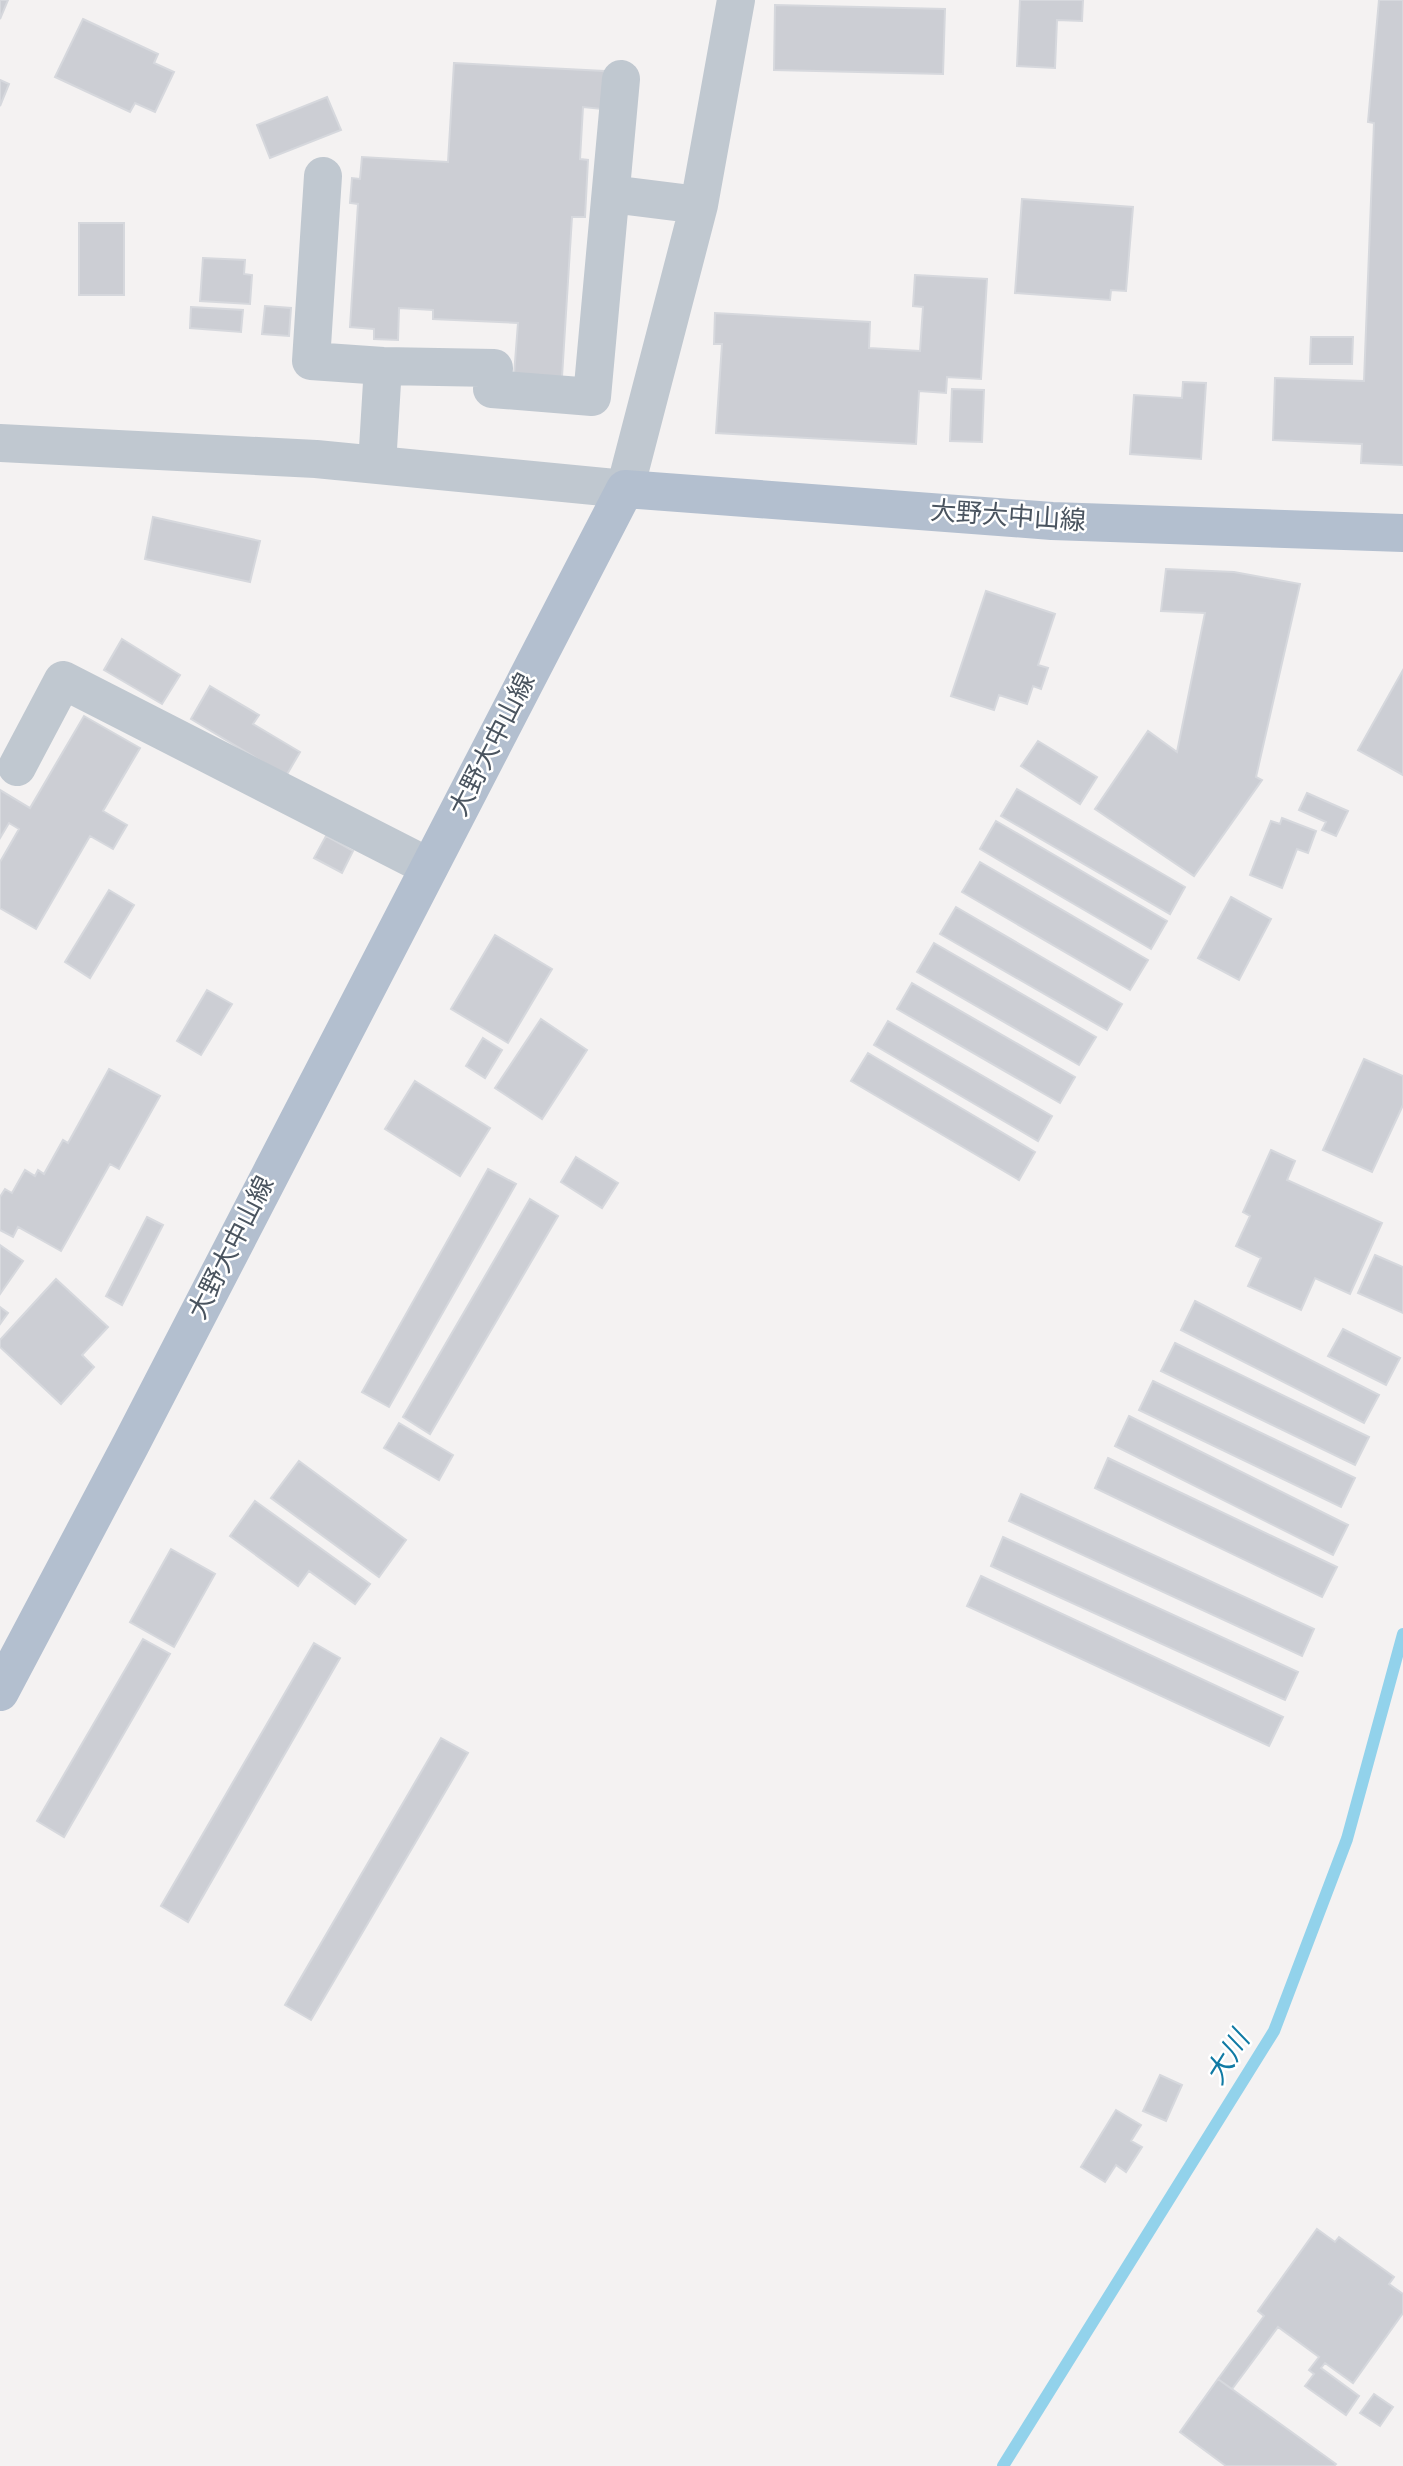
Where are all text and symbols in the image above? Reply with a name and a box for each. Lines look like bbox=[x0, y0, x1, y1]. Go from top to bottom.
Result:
street label: 大野大中山線 bbox=[929, 496, 1087, 538]
street label: 大野大中山線 bbox=[444, 668, 542, 822]
street label: 大野大中山線 bbox=[183, 1171, 281, 1325]
water label: 大川 bbox=[1199, 2023, 1258, 2090]

